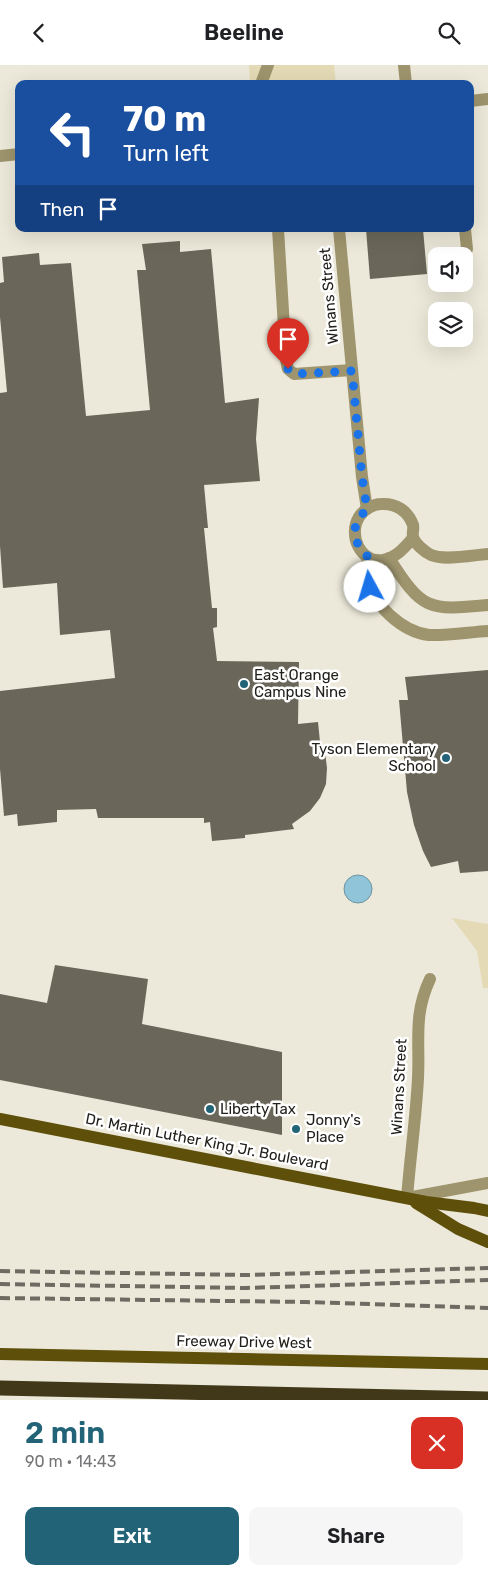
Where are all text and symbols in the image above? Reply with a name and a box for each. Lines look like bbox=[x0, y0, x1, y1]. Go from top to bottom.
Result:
icon: back bbox=[25, 19, 53, 47]
text: Beeline bbox=[204, 19, 284, 46]
icon: search bbox=[435, 19, 463, 47]
text: 70 m bbox=[123, 98, 206, 140]
icon: left bbox=[40, 100, 105, 165]
text: Turn left bbox=[123, 140, 209, 167]
icon: arrive bbox=[94, 195, 122, 223]
text: Then bbox=[40, 198, 84, 221]
street label: Winans Street bbox=[316, 247, 342, 345]
map controls bbox=[428, 247, 473, 347]
button: sound bbox=[428, 247, 473, 292]
button: layers bbox=[428, 302, 473, 347]
pin bbox=[267, 318, 309, 369]
icon: arrive bbox=[274, 325, 302, 353]
position arrow bbox=[343, 560, 395, 612]
place label: East Orange Campus Nine bbox=[254, 666, 346, 701]
marker: East Orange Campus Nine bbox=[238, 678, 250, 690]
place label: Tyson Elementary School bbox=[311, 740, 436, 775]
marker: Tyson Elementary School bbox=[440, 752, 452, 764]
street label: Winans Street bbox=[387, 1038, 411, 1136]
place label: Liberty Tax bbox=[220, 1100, 296, 1118]
marker: Liberty Tax bbox=[204, 1103, 216, 1115]
street label: Dr. Martin Luther King Jr. Boulevard bbox=[84, 1110, 330, 1174]
place label: Jonny's Place bbox=[306, 1111, 361, 1146]
marker: Jonny's Place bbox=[290, 1123, 302, 1135]
street label: Freeway Drive West bbox=[176, 1332, 312, 1352]
text: 2 min bbox=[25, 1415, 105, 1451]
button: close bbox=[411, 1417, 463, 1469]
text: 90 m · 14:43 bbox=[25, 1452, 116, 1471]
button: Exit bbox=[25, 1507, 239, 1565]
button: Share bbox=[249, 1507, 463, 1565]

